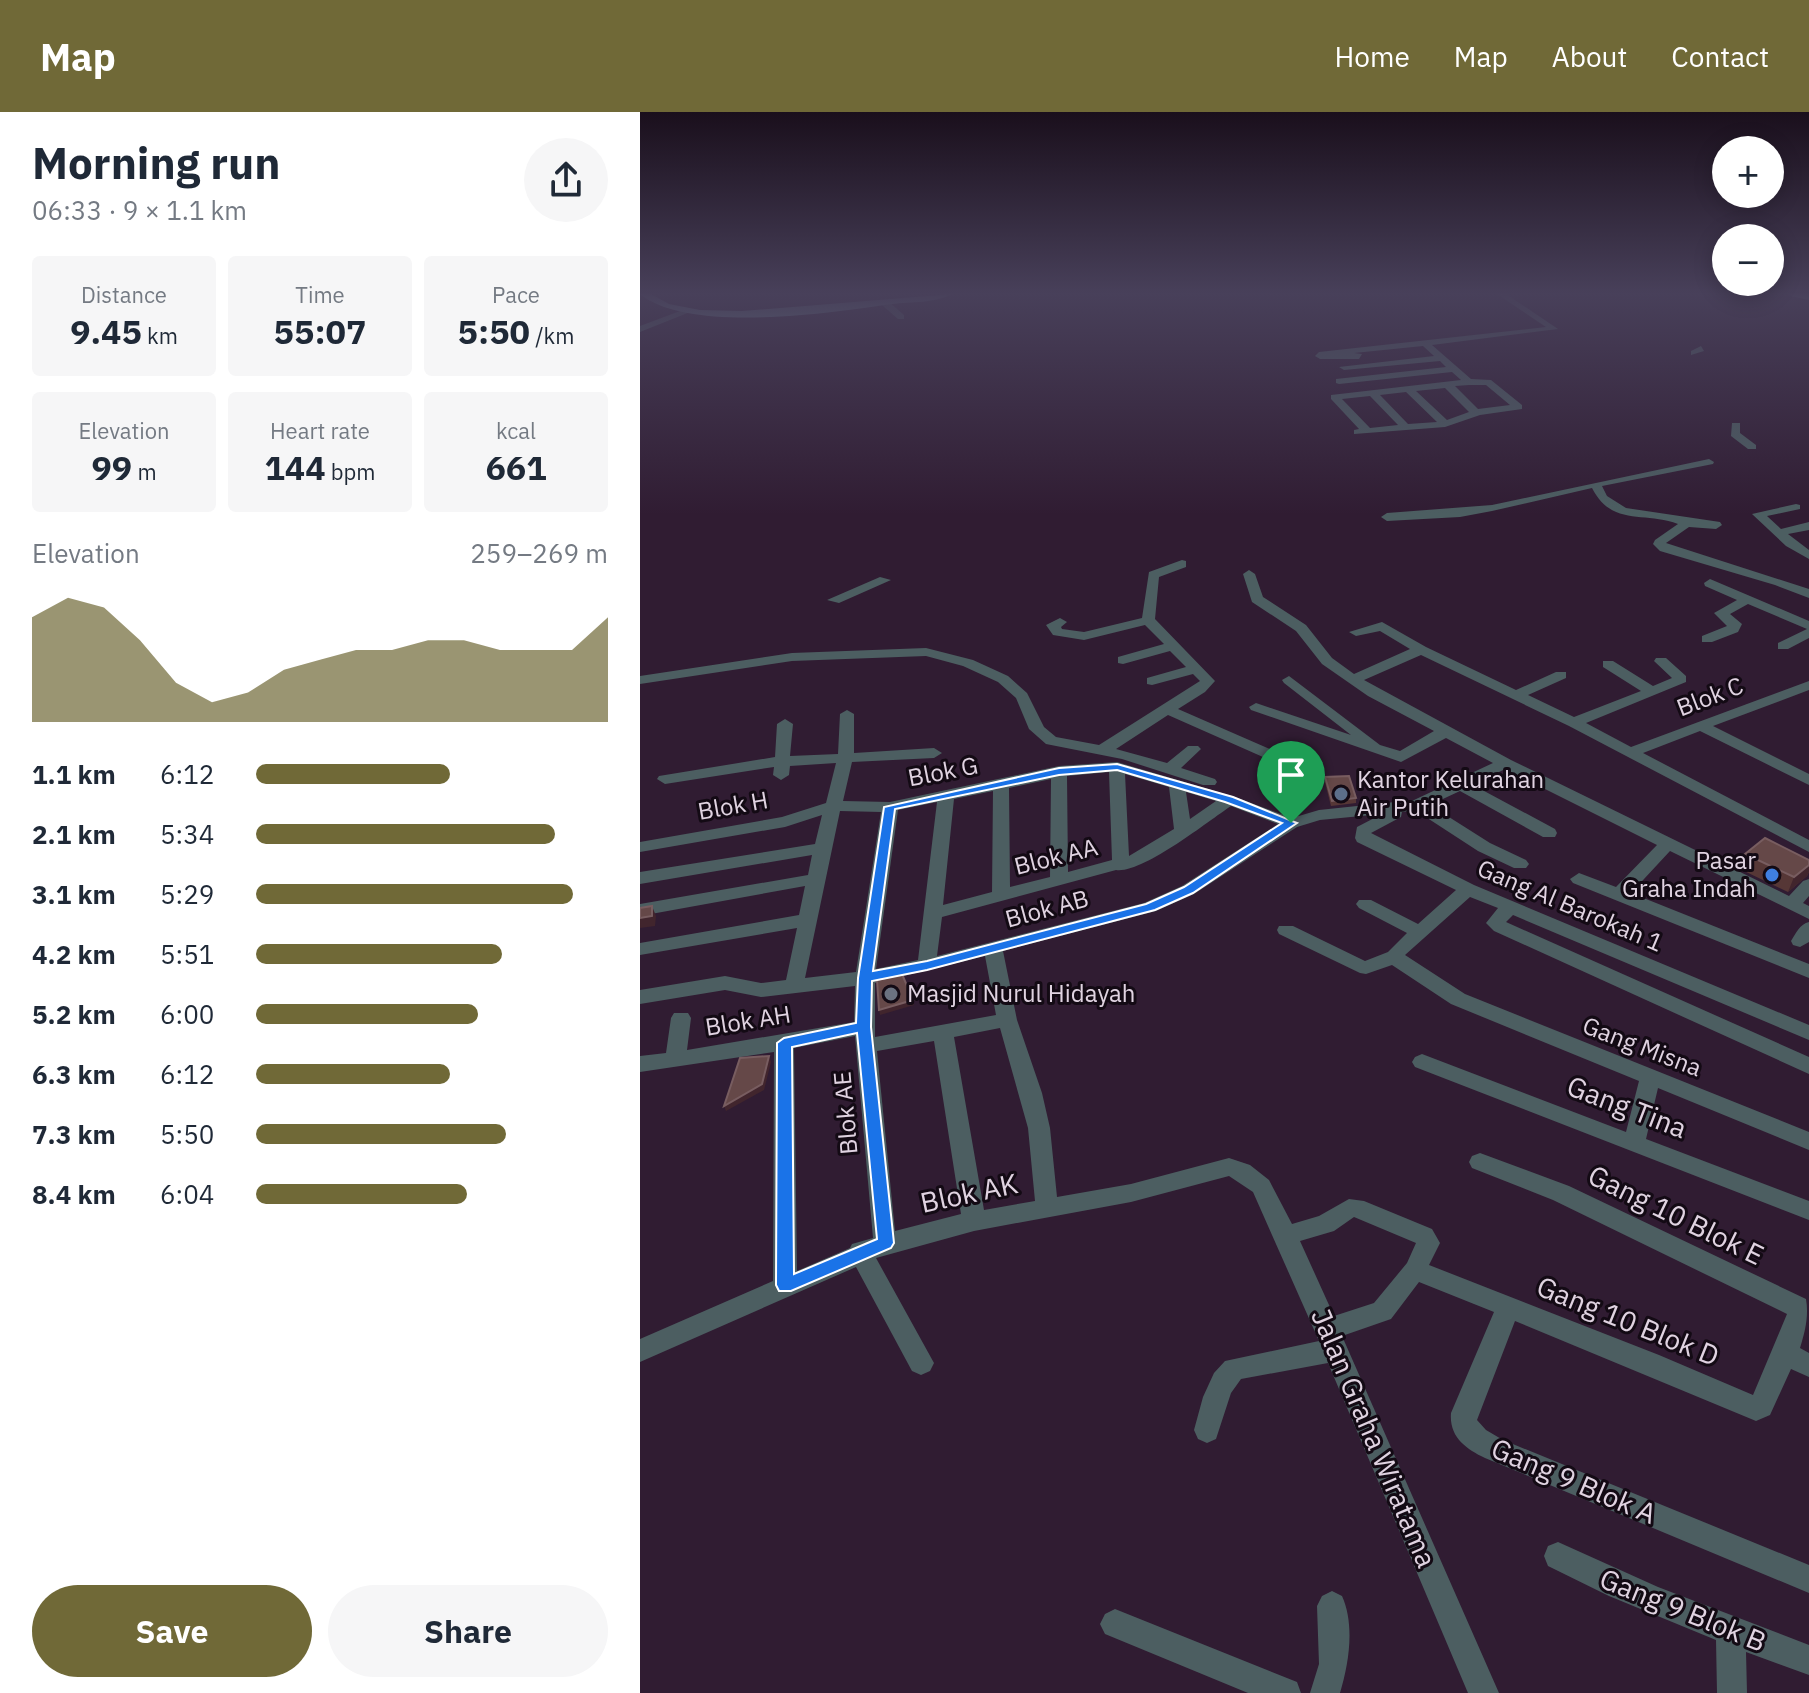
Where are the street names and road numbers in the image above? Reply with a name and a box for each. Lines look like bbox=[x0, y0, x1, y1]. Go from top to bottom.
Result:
street label: Blok C bbox=[1672, 669, 1748, 723]
street label: Blok G bbox=[905, 749, 981, 793]
street label: Blok H bbox=[695, 783, 771, 827]
street label: Blok AA bbox=[1011, 830, 1101, 882]
street label: Gang Al Barokah 1 bbox=[1473, 852, 1668, 959]
street label: Blok AB bbox=[1002, 882, 1092, 934]
street label: Blok AH bbox=[703, 997, 793, 1043]
street label: Gang Misna bbox=[1578, 1009, 1707, 1083]
street label: Gang Tina bbox=[1562, 1067, 1692, 1146]
street label: Blok AE bbox=[825, 1070, 865, 1156]
street label: Gang 10 Blok E bbox=[1582, 1156, 1770, 1273]
street label: Blok AK bbox=[917, 1164, 1021, 1221]
street label: Gang 10 Blok D bbox=[1531, 1267, 1725, 1374]
street label: Jalan Graha Wiratama bbox=[1303, 1303, 1446, 1573]
street label: Gang 9 Blok A bbox=[1486, 1429, 1662, 1532]
street label: Gang 9 Blok B bbox=[1594, 1559, 1772, 1660]

